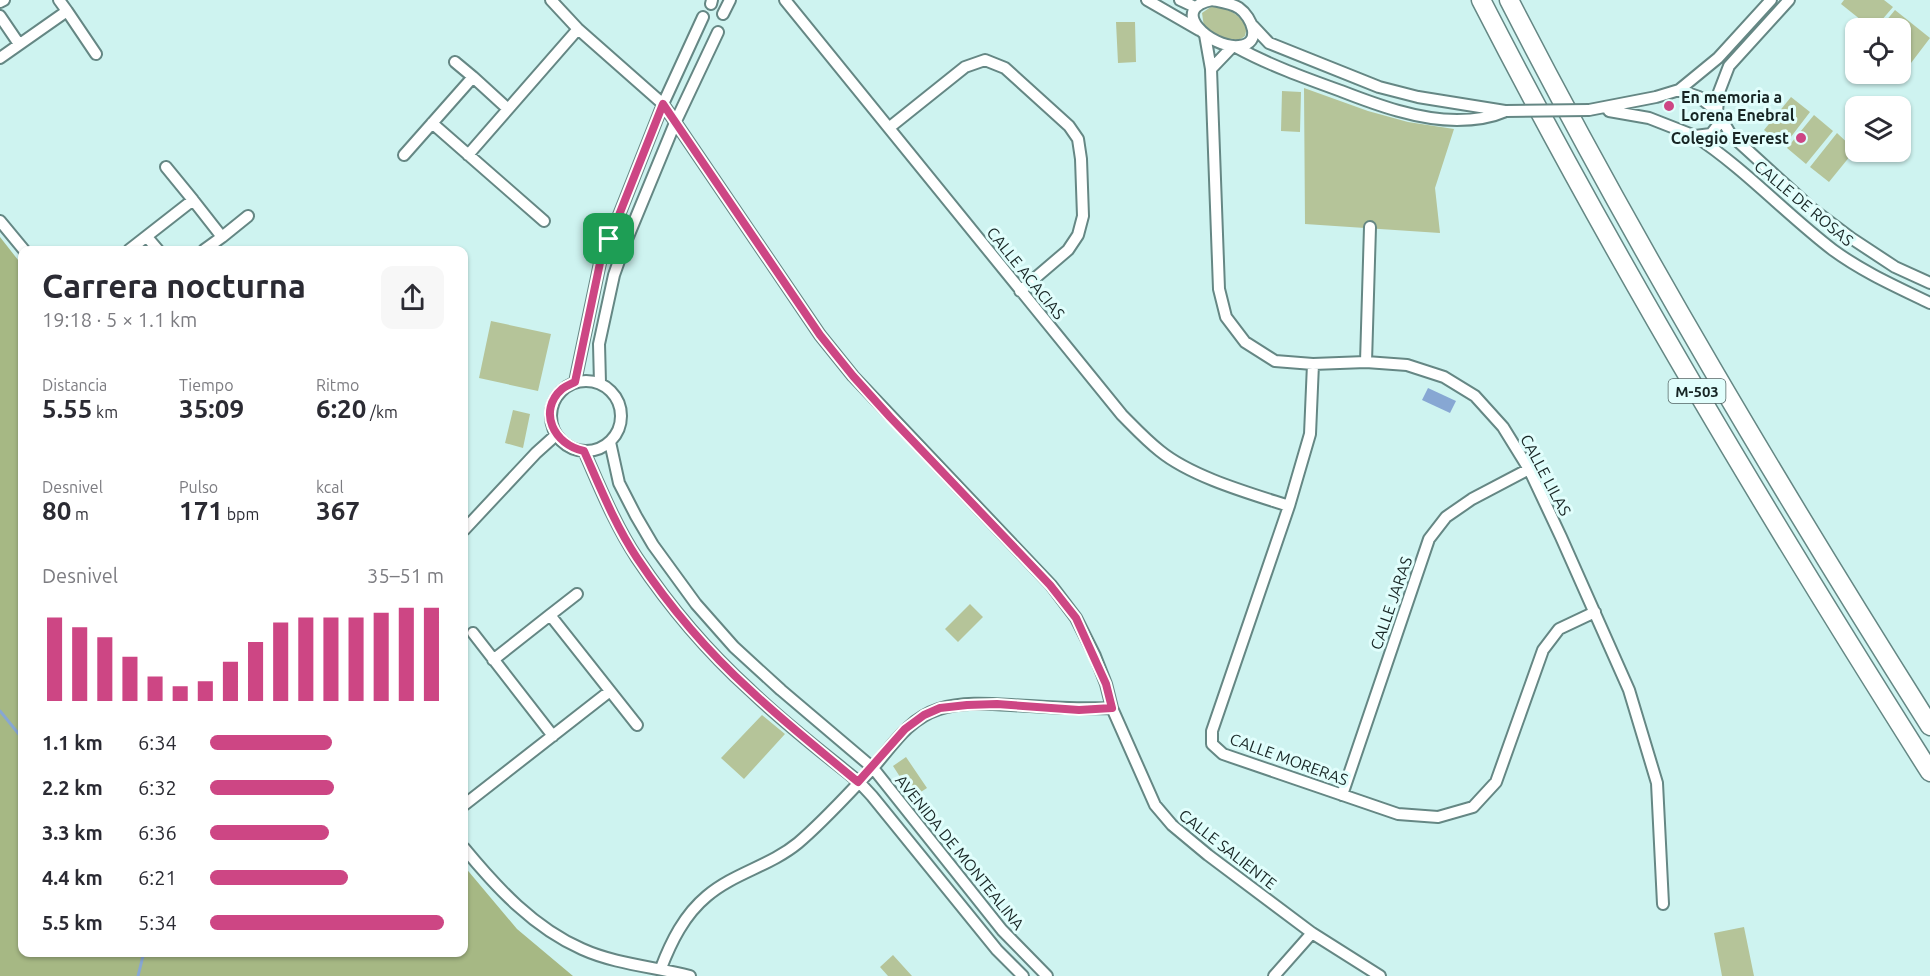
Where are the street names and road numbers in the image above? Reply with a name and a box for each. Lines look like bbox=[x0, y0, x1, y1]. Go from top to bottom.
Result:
street label: CALLE DE ROSAS bbox=[1751, 156, 1857, 250]
street label: CALLE ACACIAS bbox=[983, 223, 1069, 323]
road number: M-503 bbox=[1668, 379, 1726, 403]
street label: CALLE LILAS bbox=[1517, 431, 1575, 519]
street label: CALLE JARAS bbox=[1367, 554, 1415, 652]
street label: CALLE MORERAS bbox=[1228, 729, 1350, 789]
street label: AVENIDA DE MONTEALINA bbox=[892, 771, 1028, 933]
street label: CALLE SALIENTE bbox=[1176, 805, 1280, 893]

